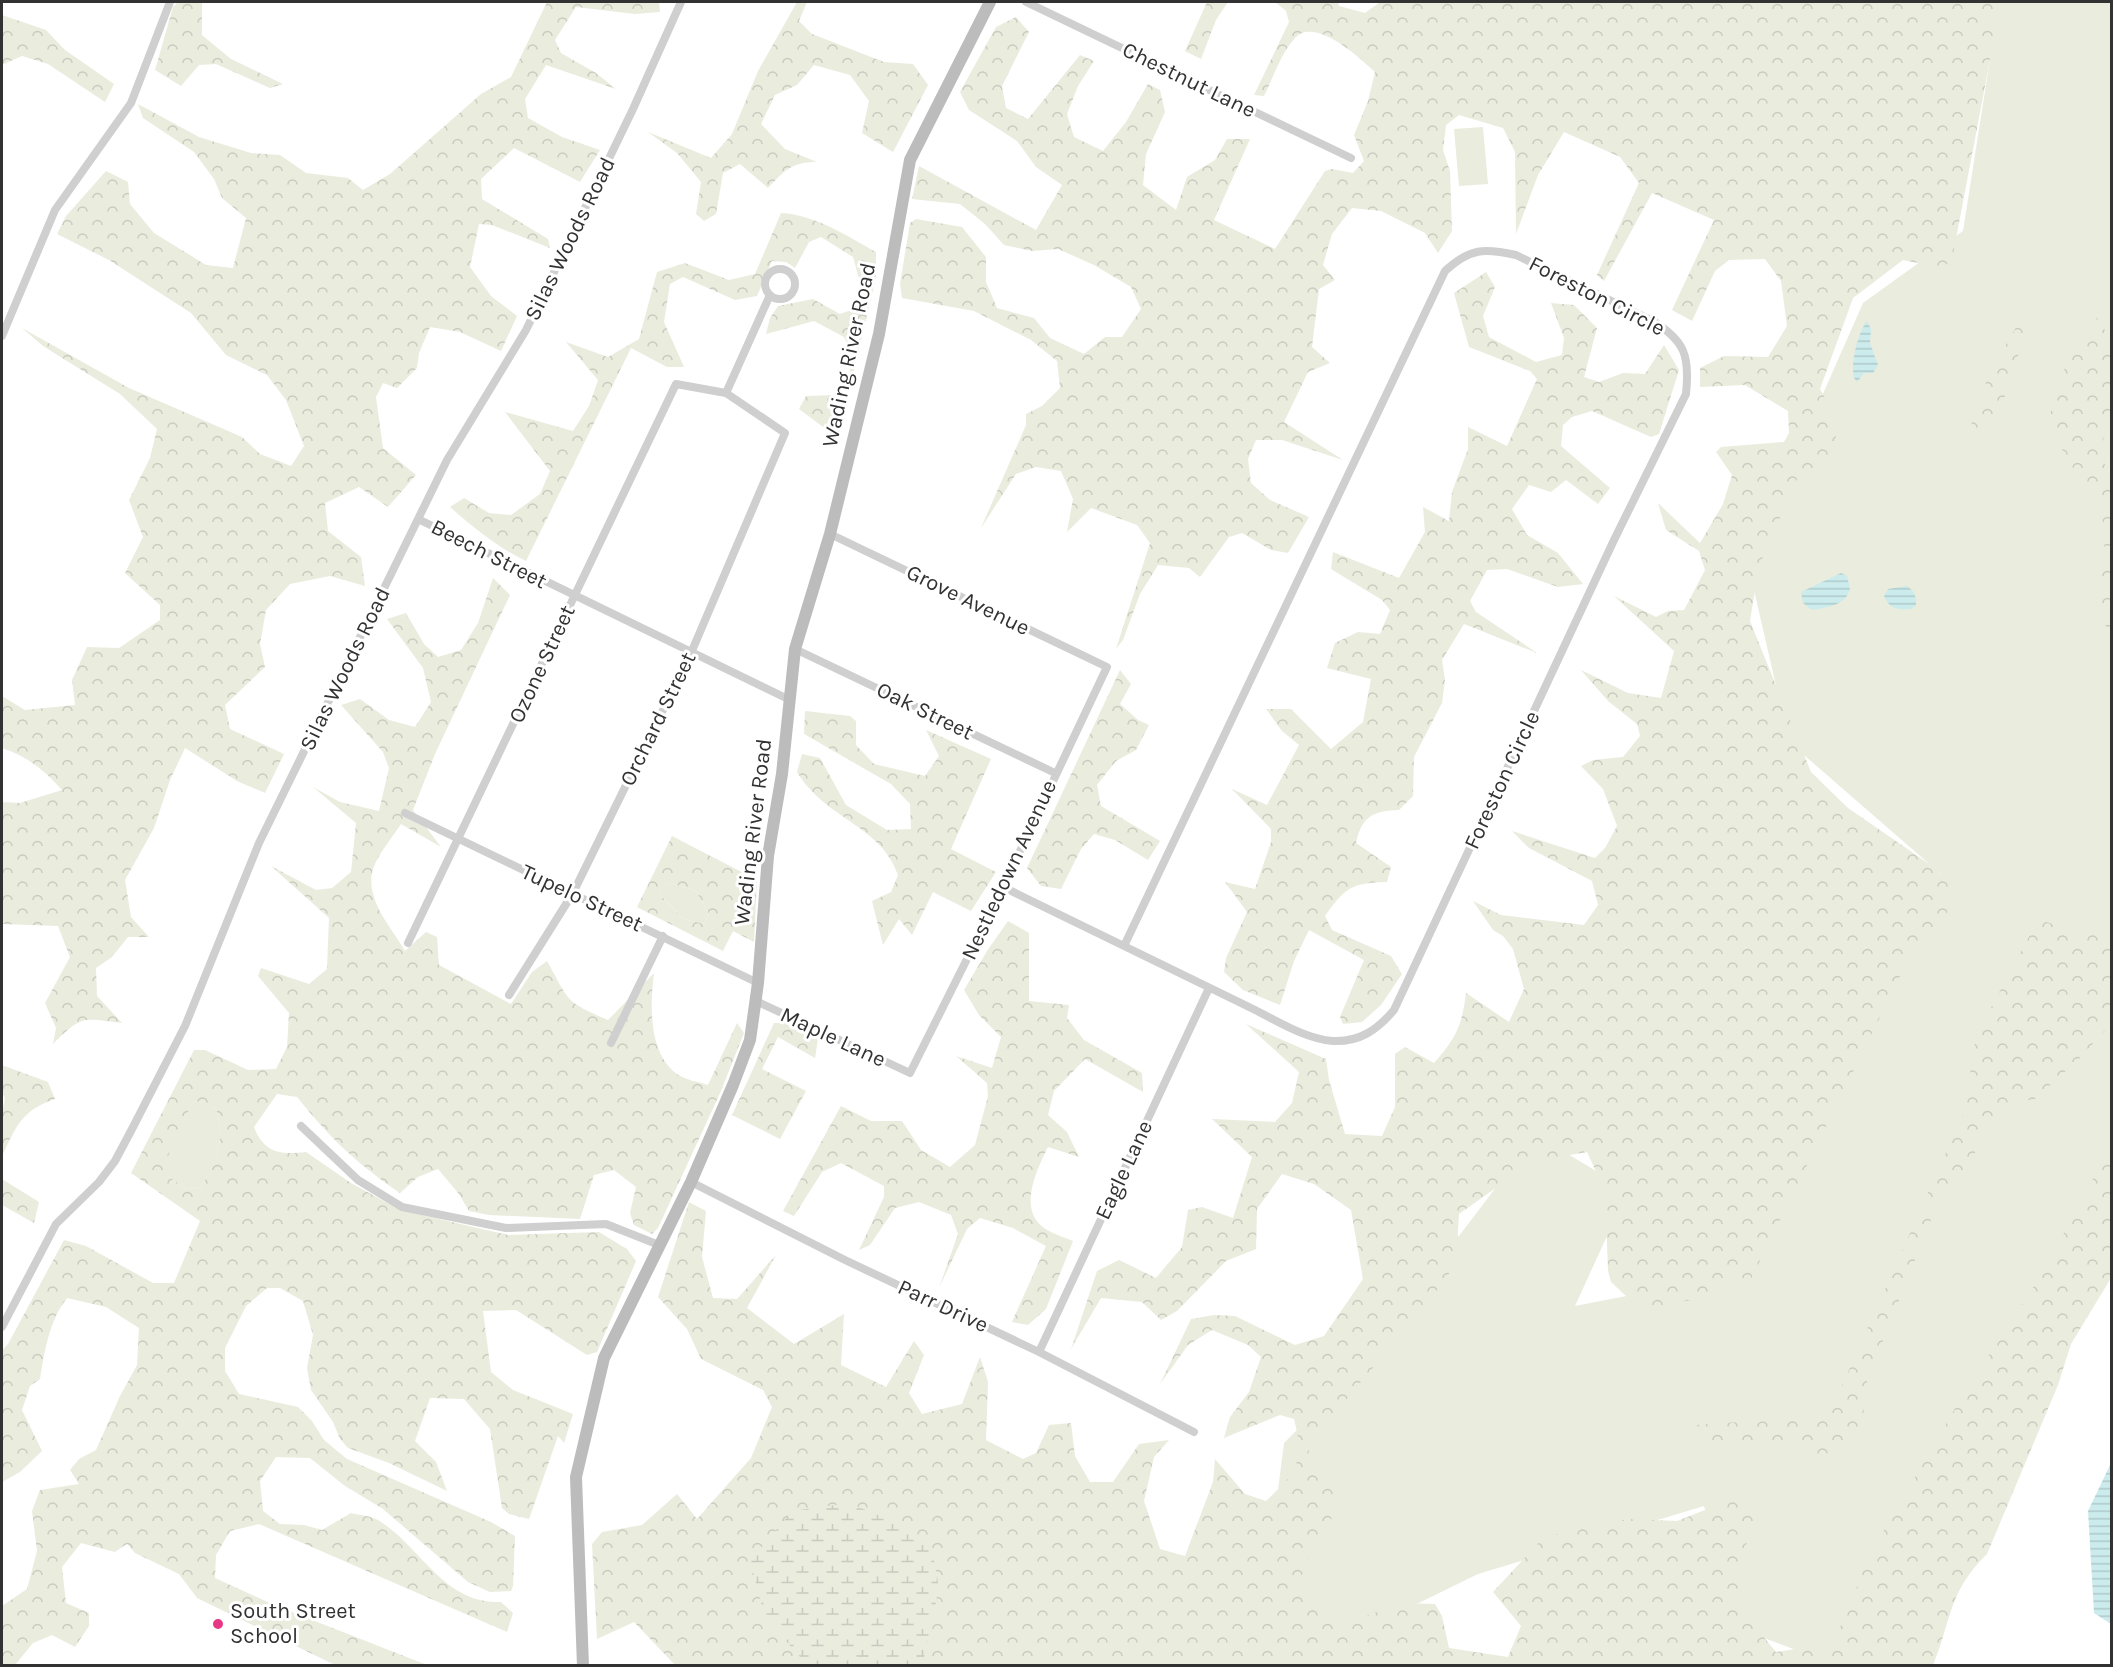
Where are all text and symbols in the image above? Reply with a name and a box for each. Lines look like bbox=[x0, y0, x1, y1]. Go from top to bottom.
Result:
street label: Chestnut Lane bbox=[1118, 37, 1260, 123]
street label: Silas Woods Road bbox=[519, 153, 621, 325]
street label: Foreston Circle bbox=[1525, 251, 1669, 341]
street label: Wading River Road bbox=[817, 260, 881, 450]
street label: Beech Street bbox=[427, 514, 551, 594]
street label: Grove Avenue bbox=[902, 559, 1034, 641]
street label: Silas Woods Road bbox=[294, 583, 396, 755]
street label: Ozone Street bbox=[503, 601, 581, 727]
street label: Orchard Street bbox=[614, 648, 702, 790]
street label: Oak Street bbox=[872, 676, 978, 746]
street label: Foreston Circle bbox=[1459, 707, 1545, 853]
street label: Wading River Road bbox=[729, 737, 777, 927]
street label: Nestledown Avenue bbox=[956, 776, 1062, 964]
street label: Tupelo Street bbox=[517, 859, 647, 937]
street label: Maple Lane bbox=[776, 1001, 890, 1073]
street label: Eagle Lane bbox=[1090, 1116, 1158, 1224]
street label: Parr Drive bbox=[894, 1274, 992, 1338]
place label: South Street School bbox=[230, 1598, 356, 1649]
marker: South Street School bbox=[211, 1617, 225, 1631]

